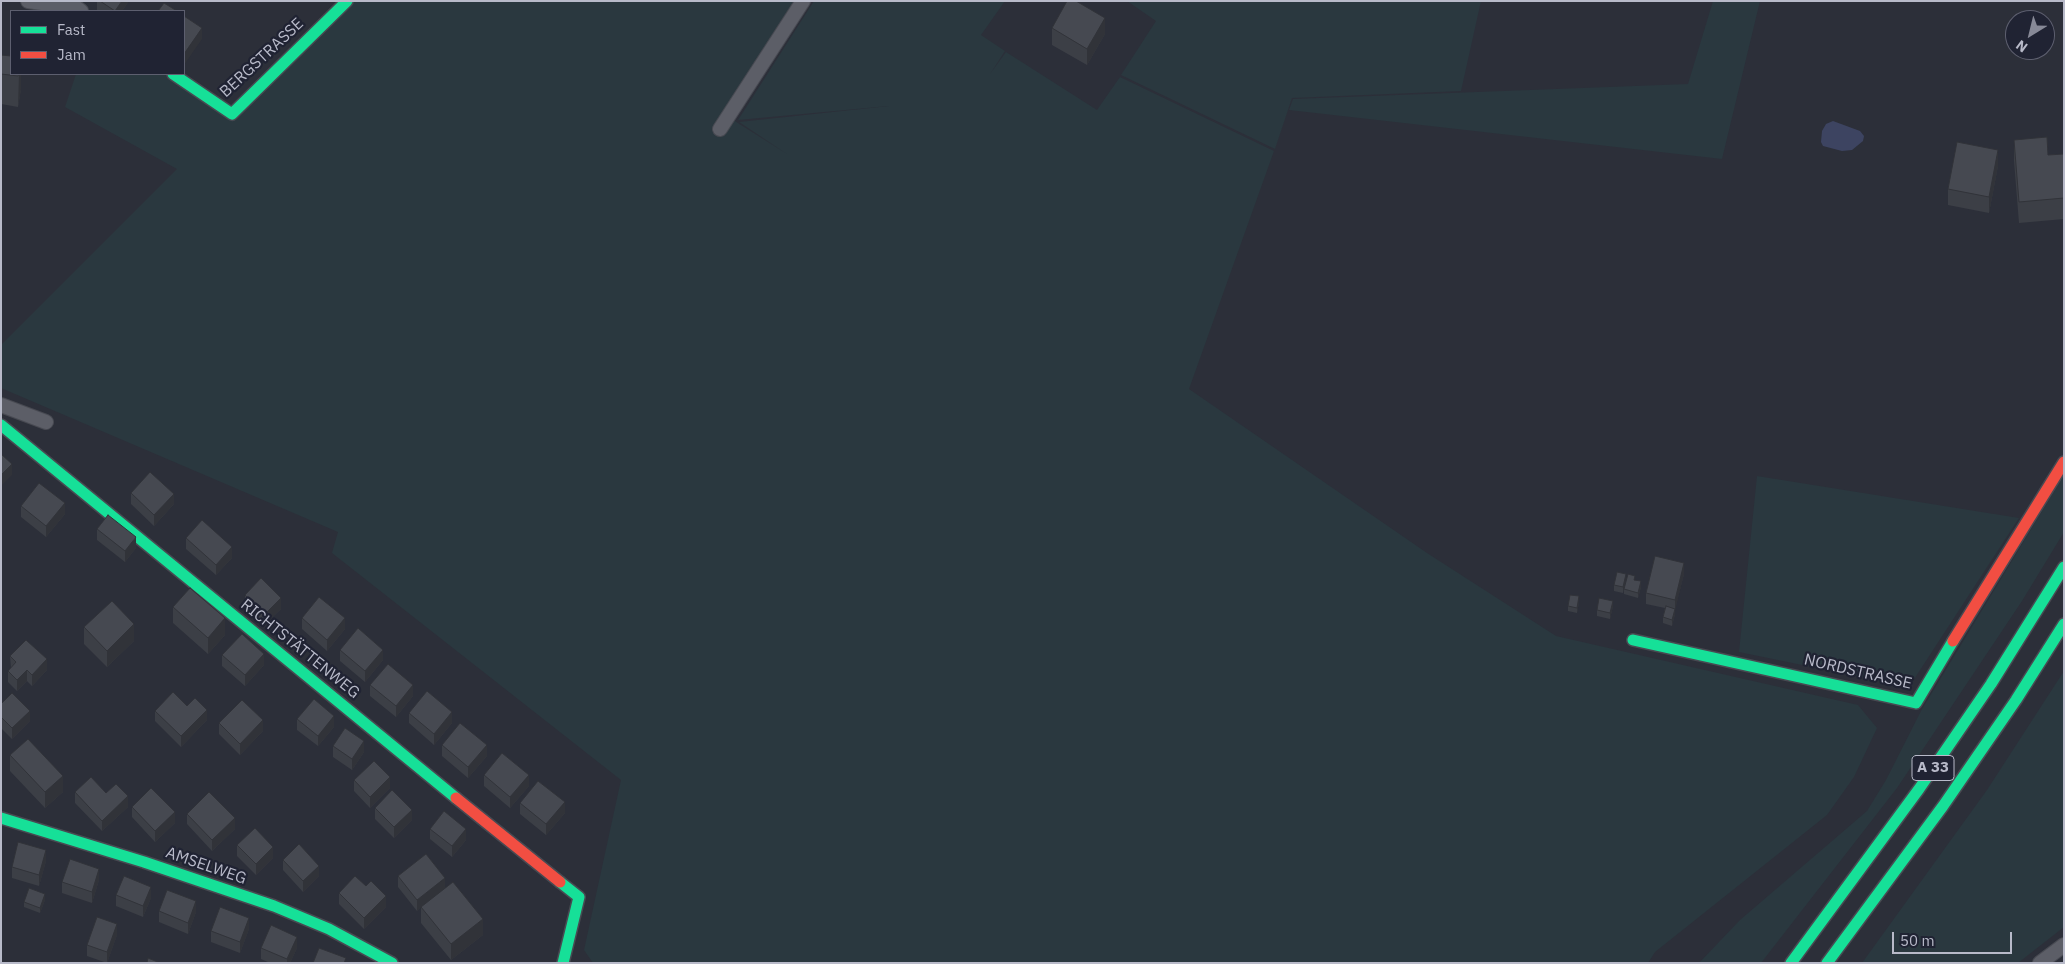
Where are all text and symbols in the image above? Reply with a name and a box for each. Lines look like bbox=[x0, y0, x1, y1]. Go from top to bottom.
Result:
legend bbox=[10, 10, 185, 75]
north arrow bbox=[2005, 10, 2055, 60]
street label: BERGSTRASSE bbox=[216, 14, 308, 102]
text: Fast bbox=[57, 20, 85, 39]
text: N bbox=[2012, 36, 2031, 57]
text: Jam bbox=[57, 45, 86, 64]
street label: RICHTSTÄTTENWEG bbox=[237, 595, 363, 703]
street label: NORDSTRASSE bbox=[1802, 650, 1914, 694]
road number: A 33 bbox=[1912, 756, 1954, 780]
street label: AMSELWEG bbox=[163, 843, 249, 889]
scale bar bbox=[1895, 922, 2015, 954]
text: 50 m bbox=[1900, 931, 1935, 950]

